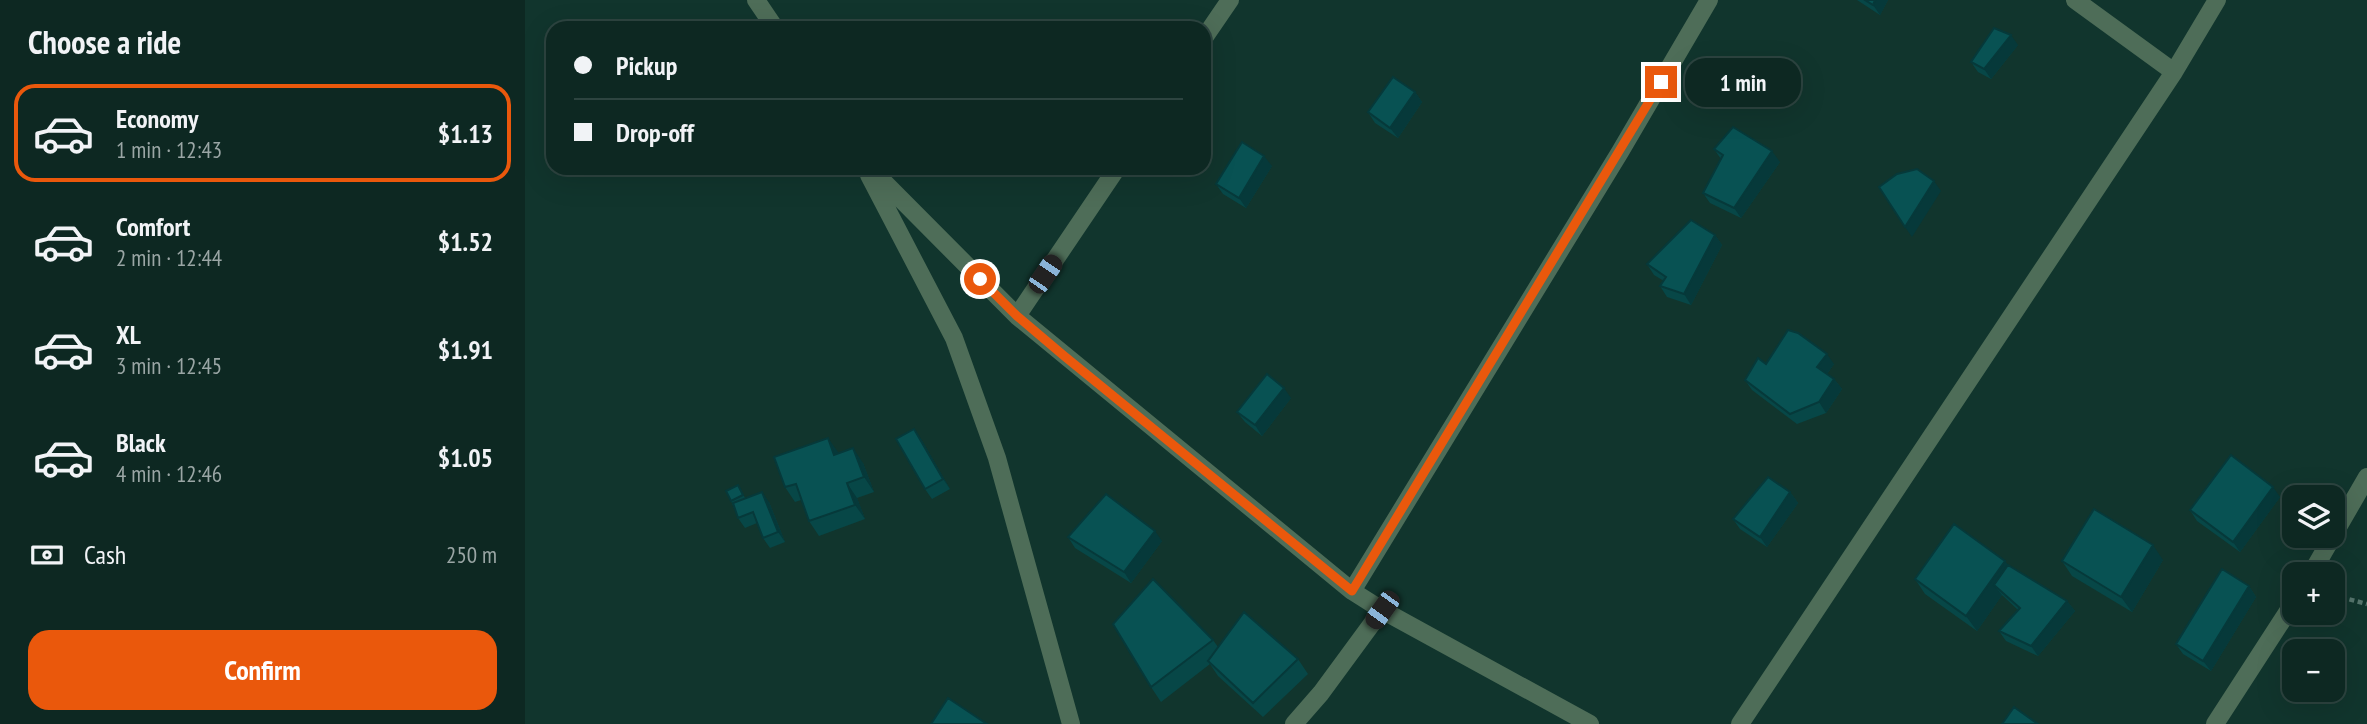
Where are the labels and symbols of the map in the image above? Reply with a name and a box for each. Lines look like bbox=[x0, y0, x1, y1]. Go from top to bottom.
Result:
callout: 1 min bbox=[1685, 57, 1801, 106]
route end bbox=[1645, 66, 1677, 98]
car bbox=[1025, 251, 1066, 297]
route start bbox=[964, 263, 996, 295]
car bbox=[1362, 587, 1403, 633]

